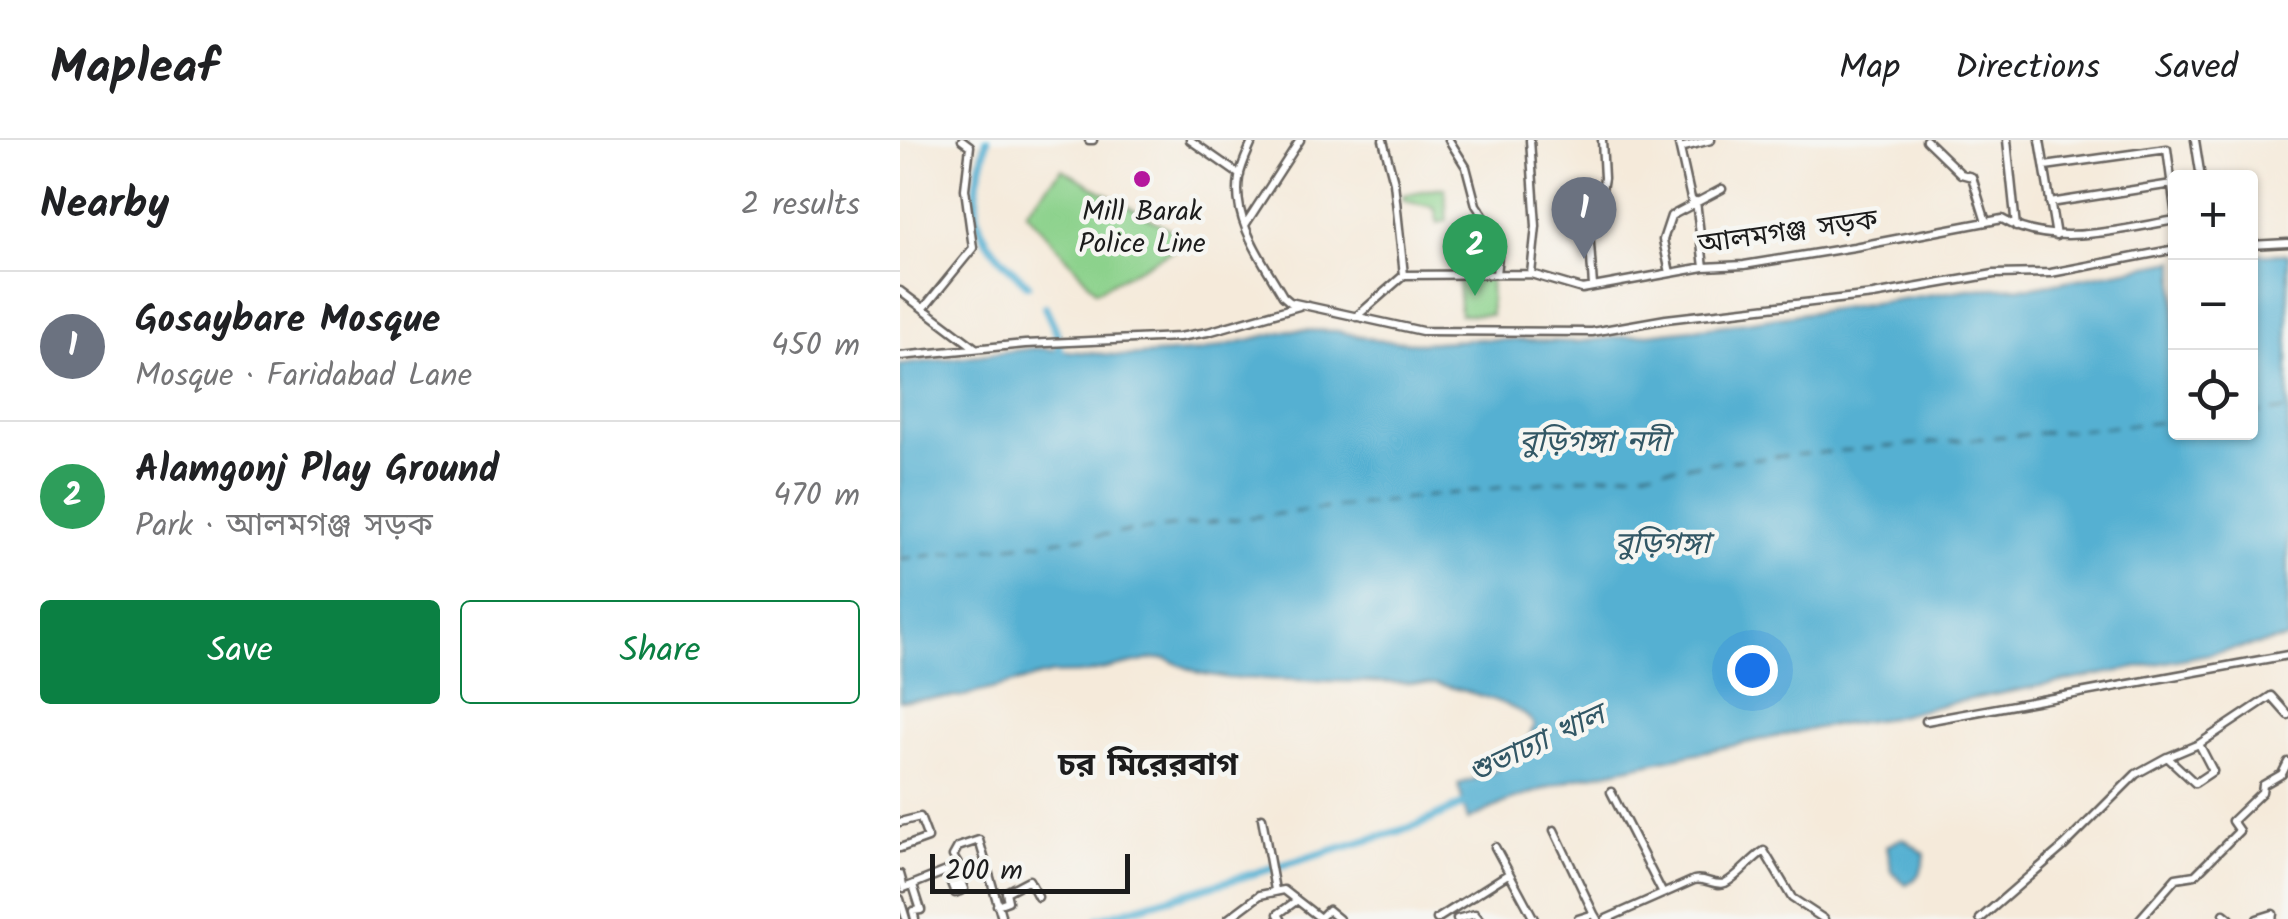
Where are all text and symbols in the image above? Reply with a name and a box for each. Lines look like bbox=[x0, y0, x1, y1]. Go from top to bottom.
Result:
text: Mapleaf bbox=[50, 31, 218, 107]
text: Map bbox=[1839, 41, 1900, 97]
text: Directions bbox=[1955, 41, 2100, 97]
text: Saved bbox=[2155, 41, 2238, 97]
marker: Mill Barak Police Line bbox=[1131, 168, 1153, 190]
map controls bbox=[2168, 170, 2258, 440]
button: + bbox=[2168, 170, 2258, 260]
text: Nearby bbox=[40, 172, 169, 239]
pin: 1 bbox=[1552, 176, 1616, 259]
text: 2 results bbox=[741, 180, 860, 231]
place label: Mill Barak Police Line bbox=[1078, 190, 1206, 267]
street label: আলমগঞ্জ সড়ক bbox=[1694, 198, 1881, 268]
pin: 2 bbox=[1442, 214, 1508, 296]
button: − bbox=[2168, 260, 2258, 350]
text: Gosaybare Mosque bbox=[135, 291, 440, 351]
text: 1 bbox=[68, 321, 77, 372]
text: 450 m bbox=[771, 321, 860, 372]
button: locate bbox=[2168, 350, 2258, 440]
text: Mosque · Faridabad Lane bbox=[135, 351, 472, 402]
water label: বুড়িগঙ্গা নদী bbox=[1519, 419, 1674, 467]
text: Alamgonj Play Ground bbox=[135, 441, 499, 501]
text: 2 bbox=[63, 471, 82, 522]
text: 470 m bbox=[773, 471, 860, 522]
text: Park · আলমগঞ্জ সড়ক bbox=[135, 501, 433, 552]
water label: বুড়িগঙ্গা bbox=[1614, 521, 1715, 569]
button: Save bbox=[40, 600, 440, 704]
button: Share bbox=[460, 600, 860, 704]
your location bbox=[1727, 645, 1778, 696]
water label: শুভাঢ্যা খাল bbox=[1461, 690, 1618, 798]
district label: চর মিরেরবাগ bbox=[1057, 741, 1239, 792]
scale bar bbox=[930, 849, 1130, 894]
text: 200 m bbox=[945, 849, 1023, 894]

